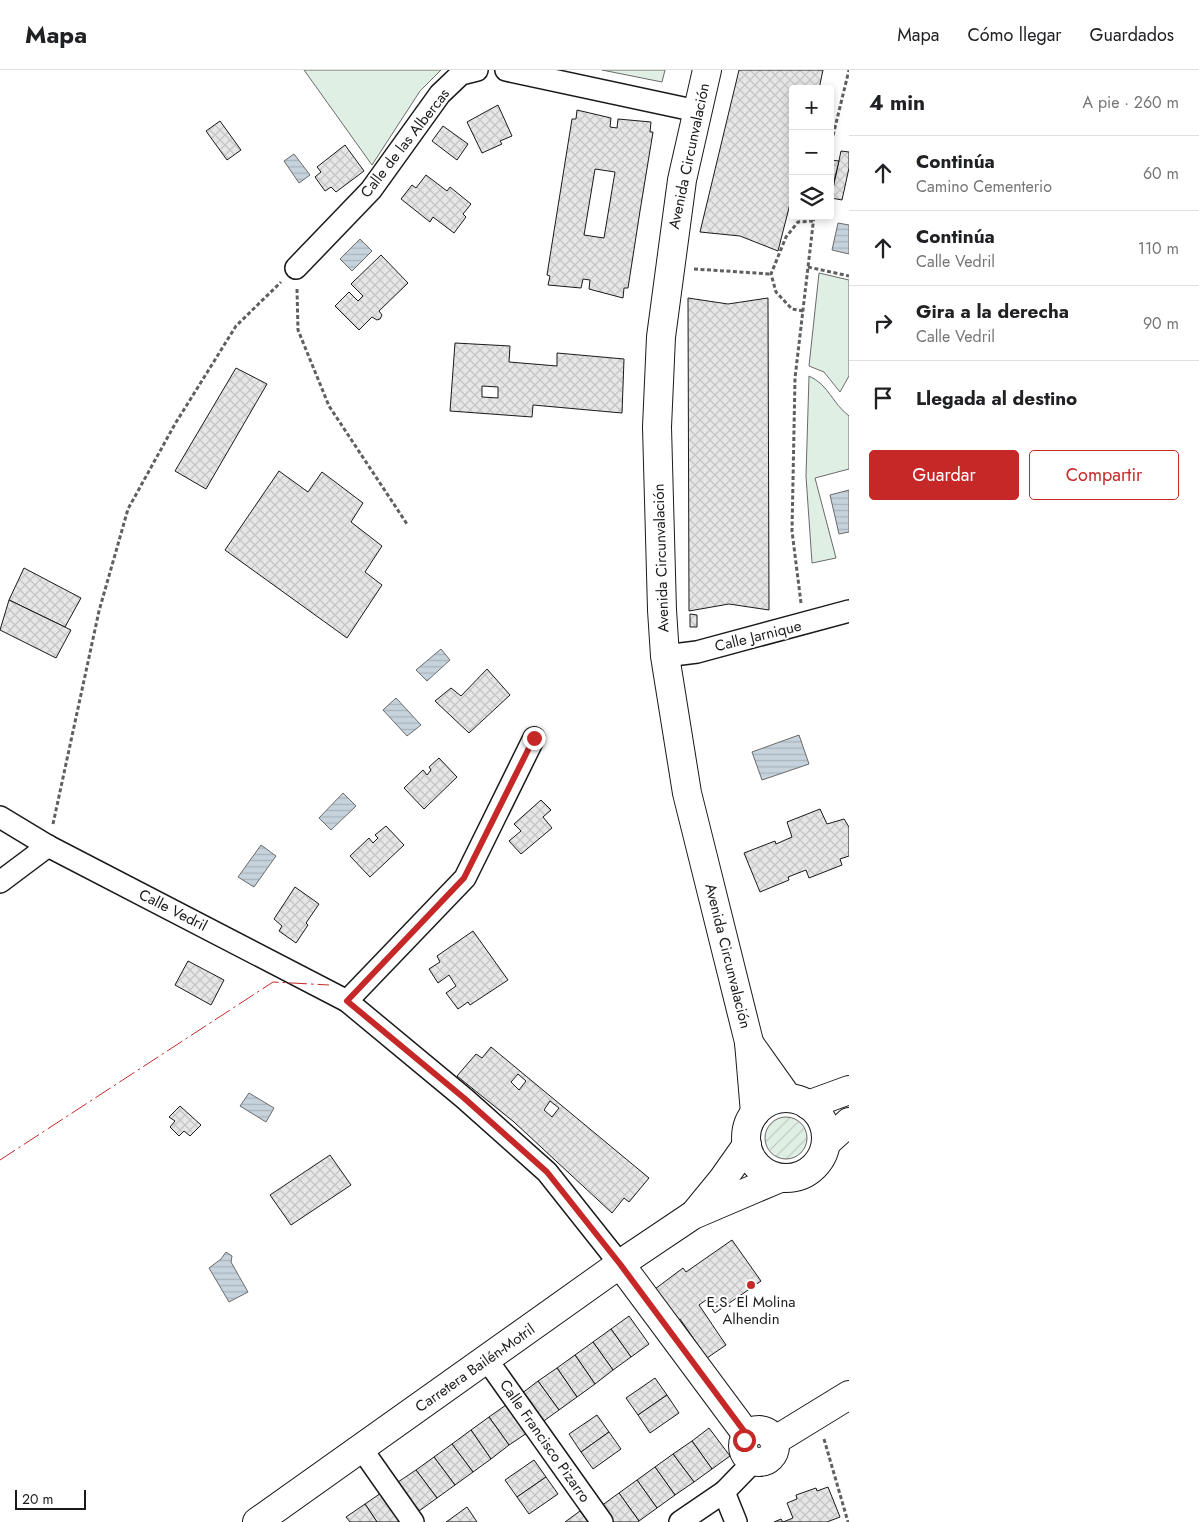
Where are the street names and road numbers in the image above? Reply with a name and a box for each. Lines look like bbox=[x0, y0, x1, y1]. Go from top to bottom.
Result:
street label: Avenida Circunvalación bbox=[663, 81, 715, 231]
street label: Calle de las Albercas bbox=[355, 84, 455, 202]
street label: Avenida Circunvalación bbox=[647, 483, 675, 633]
street label: Calle Jarnique bbox=[712, 615, 804, 657]
street label: Avenida Circunvalación bbox=[699, 881, 757, 1031]
street label: Calle Vedril bbox=[135, 883, 211, 937]
street label: Carretera Bailén-Motril bbox=[411, 1318, 539, 1418]
street label: Calle Francisco Pizarro bbox=[494, 1375, 596, 1507]

